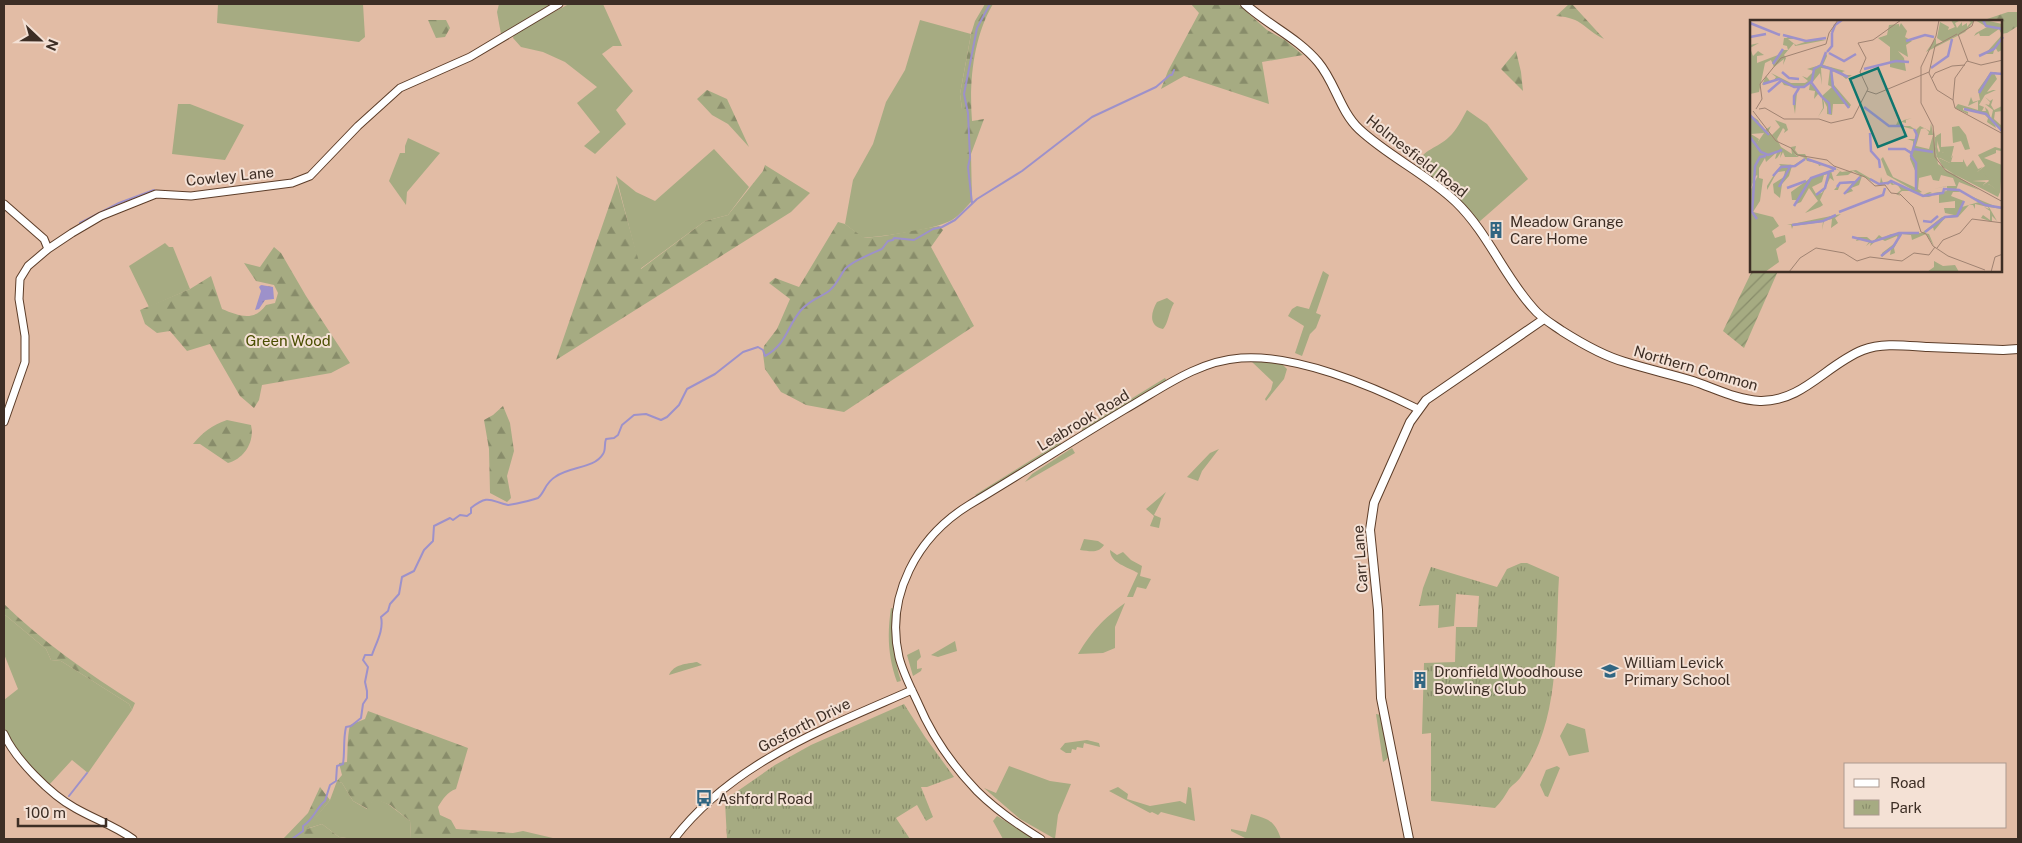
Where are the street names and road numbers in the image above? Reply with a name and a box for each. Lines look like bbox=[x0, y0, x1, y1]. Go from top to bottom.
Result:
street label: Holmesfield Road bbox=[1363, 111, 1471, 201]
street label: Cowley Lane bbox=[185, 163, 275, 189]
street label: Northern Common bbox=[1632, 342, 1760, 394]
street label: Leabrook Road bbox=[1034, 386, 1132, 454]
street label: Carr Lane bbox=[1349, 525, 1371, 593]
street label: Gosforth Drive bbox=[755, 694, 853, 756]

